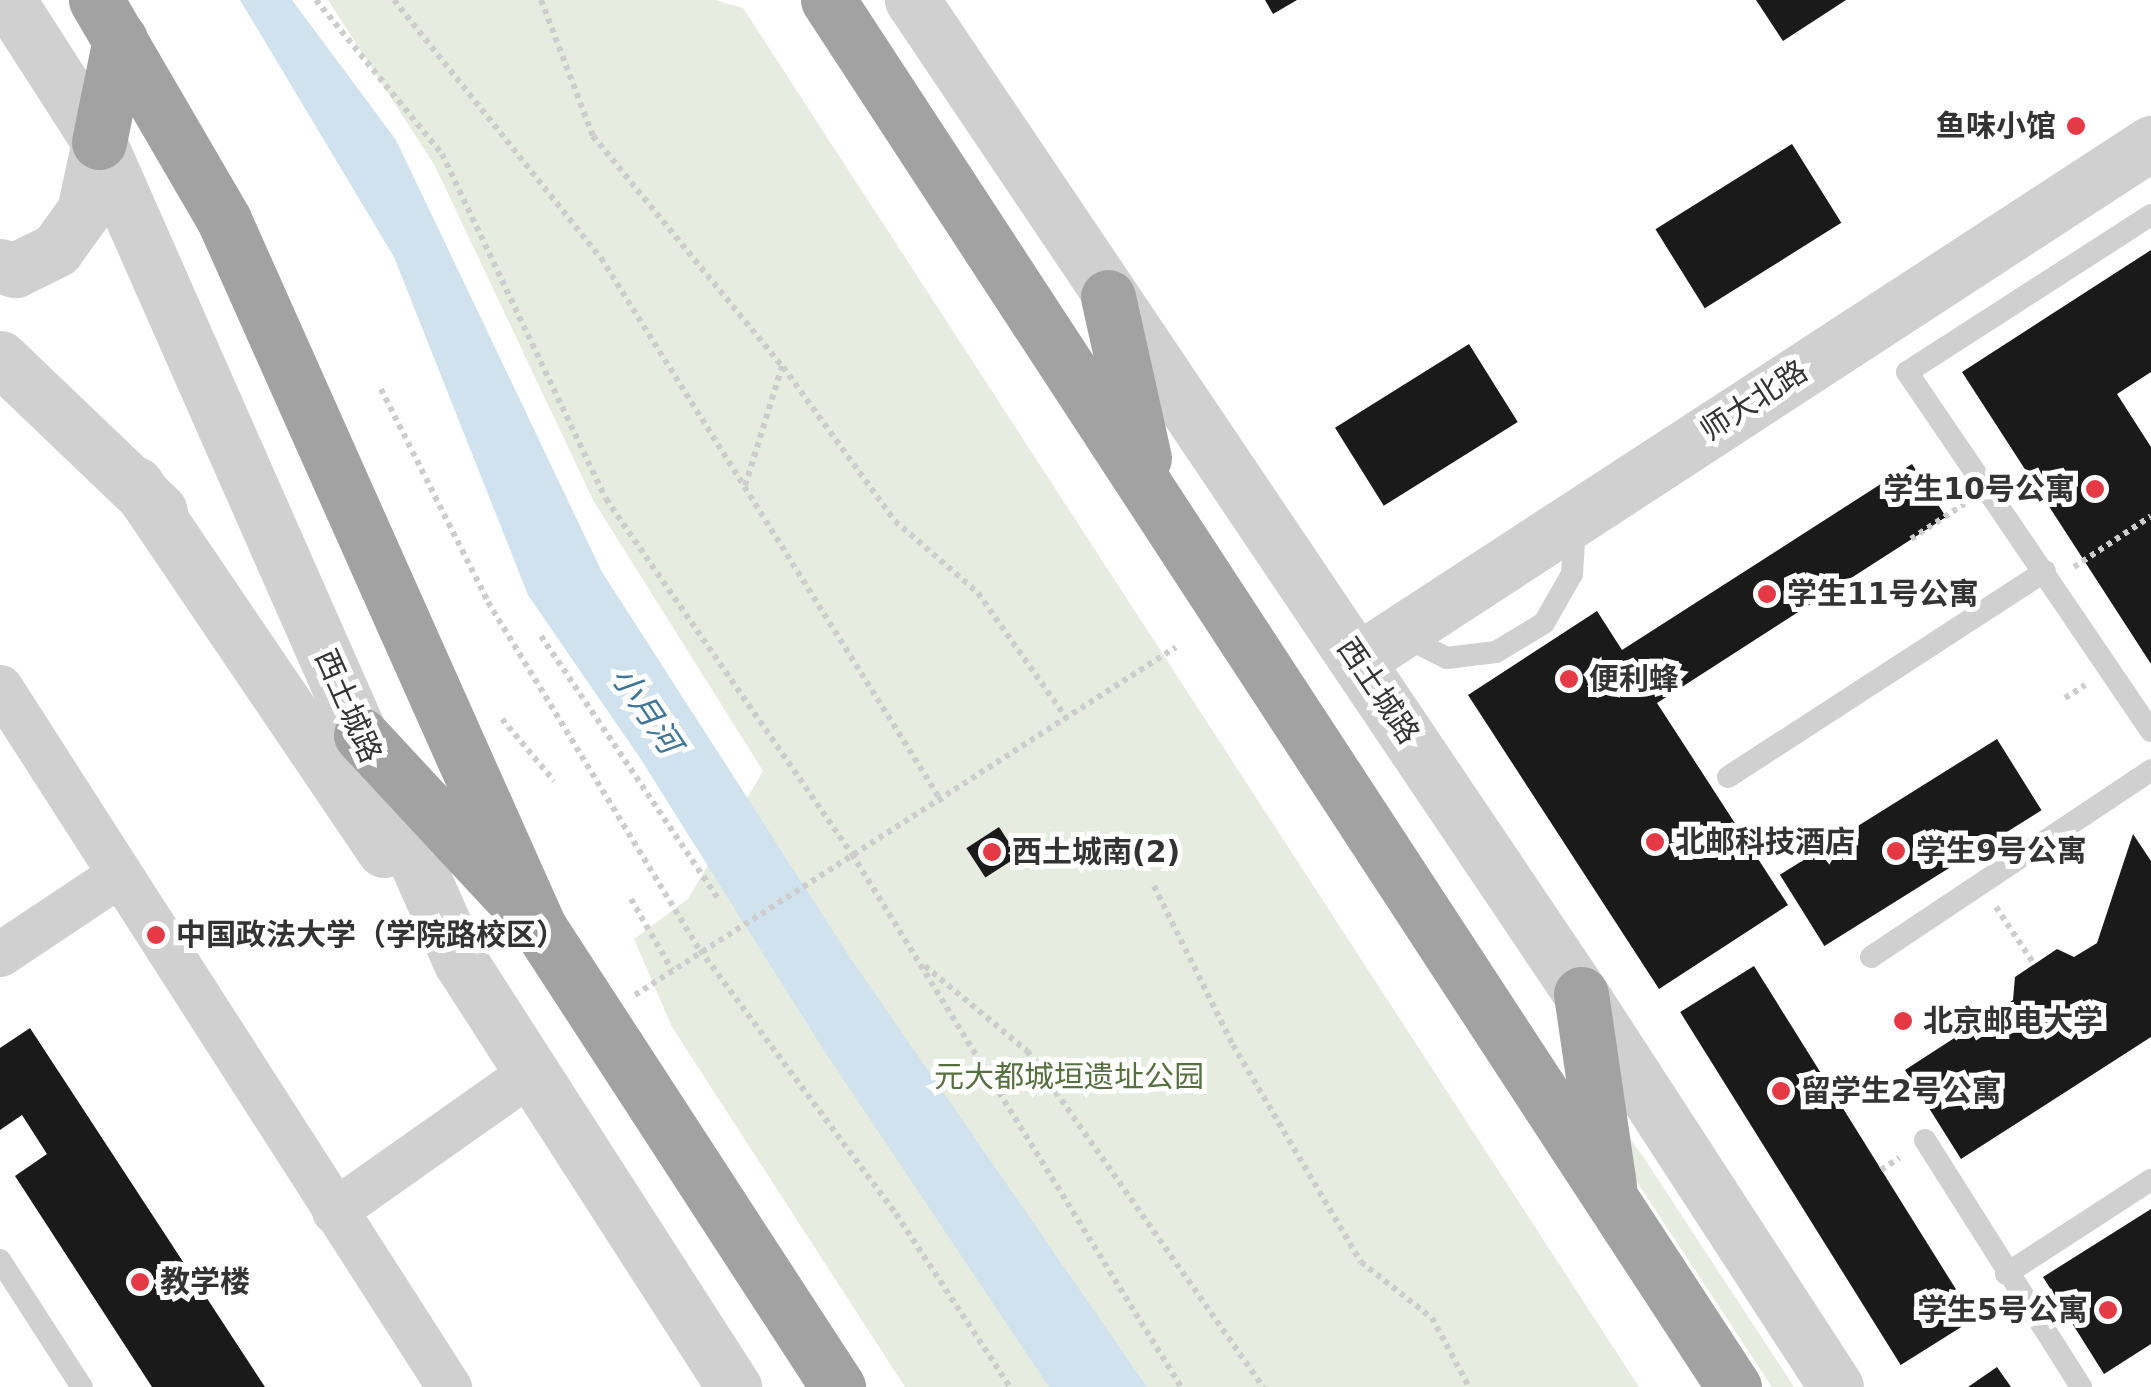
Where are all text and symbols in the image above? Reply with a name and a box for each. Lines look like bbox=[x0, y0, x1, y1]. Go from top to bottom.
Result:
place label: 鱼味小馆 bbox=[1936, 108, 2056, 144]
marker: 鱼味小馆 bbox=[2065, 115, 2087, 137]
street label: 师大北路 bbox=[1694, 353, 1814, 449]
place label: 学生10号公寓 bbox=[1883, 471, 2075, 507]
marker: 学生10号公寓 bbox=[2084, 478, 2106, 500]
place label: 学生11号公寓 bbox=[1787, 576, 1979, 612]
marker: 学生11号公寓 bbox=[1756, 583, 1778, 605]
street label: 西土城路 bbox=[1330, 631, 1426, 751]
street label: 西土城路 bbox=[307, 644, 389, 768]
water label: 小月河 bbox=[603, 659, 689, 761]
place label: 便利蜂 bbox=[1589, 661, 1679, 697]
marker: 便利蜂 bbox=[1558, 668, 1580, 690]
place label: 北邮科技酒店 bbox=[1675, 824, 1855, 860]
marker: 北邮科技酒店 bbox=[1644, 831, 1666, 853]
place label: 学生9号公寓 bbox=[1916, 833, 2087, 869]
place label: 西土城南(2) bbox=[1012, 834, 1180, 870]
marker: 学生9号公寓 bbox=[1885, 840, 1907, 862]
marker: 西土城南(2) bbox=[981, 841, 1003, 863]
place label: 中国政法大学（学院路校区） bbox=[176, 917, 566, 953]
marker: 中国政法大学（学院路校区） bbox=[145, 924, 167, 946]
place label: 北京邮电大学 bbox=[1923, 1003, 2103, 1039]
marker: 北京邮电大学 bbox=[1892, 1010, 1914, 1032]
park label: 元大都城垣遗址公园 bbox=[934, 1059, 1204, 1095]
place label: 留学生2号公寓 bbox=[1801, 1073, 2002, 1109]
marker: 留学生2号公寓 bbox=[1770, 1080, 1792, 1102]
place label: 教学楼 bbox=[160, 1264, 250, 1300]
marker: 教学楼 bbox=[129, 1271, 151, 1293]
place label: 学生5号公寓 bbox=[1917, 1292, 2088, 1328]
marker: 学生5号公寓 bbox=[2097, 1299, 2119, 1321]

